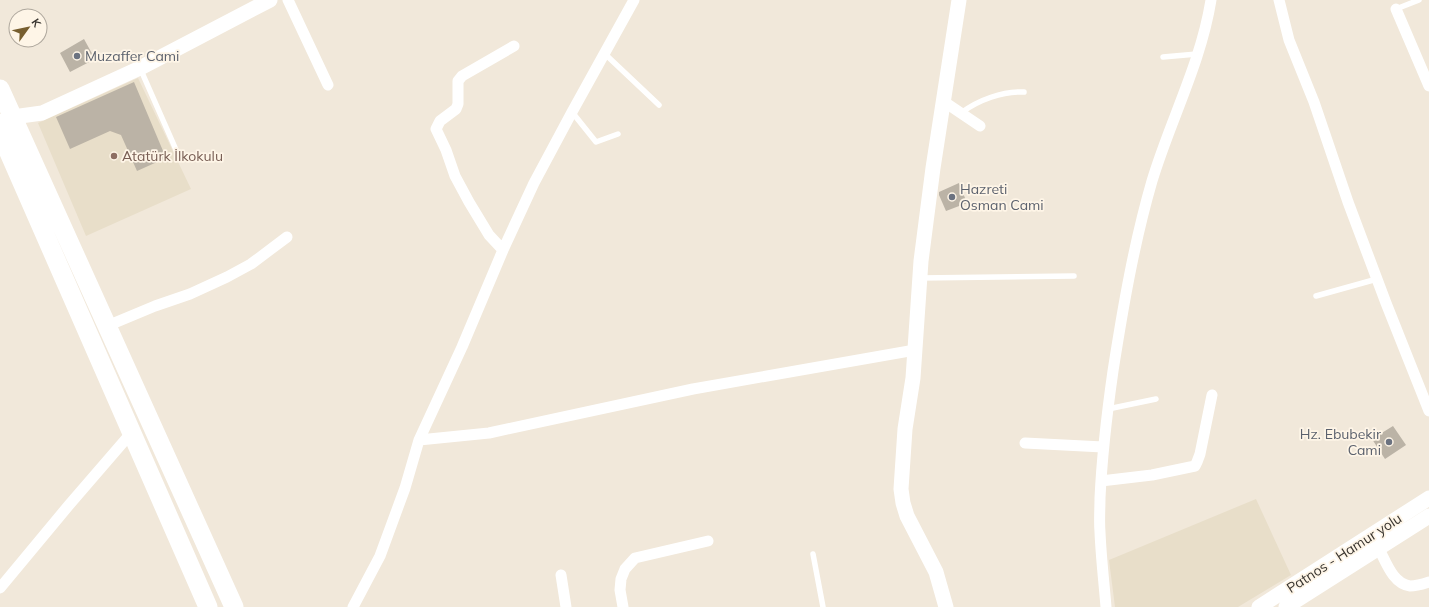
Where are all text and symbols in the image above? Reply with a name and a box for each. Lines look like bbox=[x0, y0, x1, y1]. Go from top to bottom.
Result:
north arrow bbox=[8, 8, 48, 48]
text: K bbox=[29, 16, 45, 30]
place label: Muzaffer Cami bbox=[85, 47, 179, 65]
marker: Muzaffer Cami bbox=[72, 51, 82, 61]
place label: Atatürk İlkokulu bbox=[122, 147, 223, 165]
marker: Atatürk İlkokulu bbox=[109, 151, 119, 161]
place label: Hazreti Osman Cami bbox=[960, 180, 1044, 214]
marker: Hazreti Osman Cami bbox=[947, 192, 957, 202]
place label: Hz. Ebubekir Cami bbox=[1300, 425, 1382, 459]
marker: Hz. Ebubekir Cami bbox=[1384, 437, 1394, 447]
street label: Patnos - Hamur yolu bbox=[1283, 509, 1405, 597]

